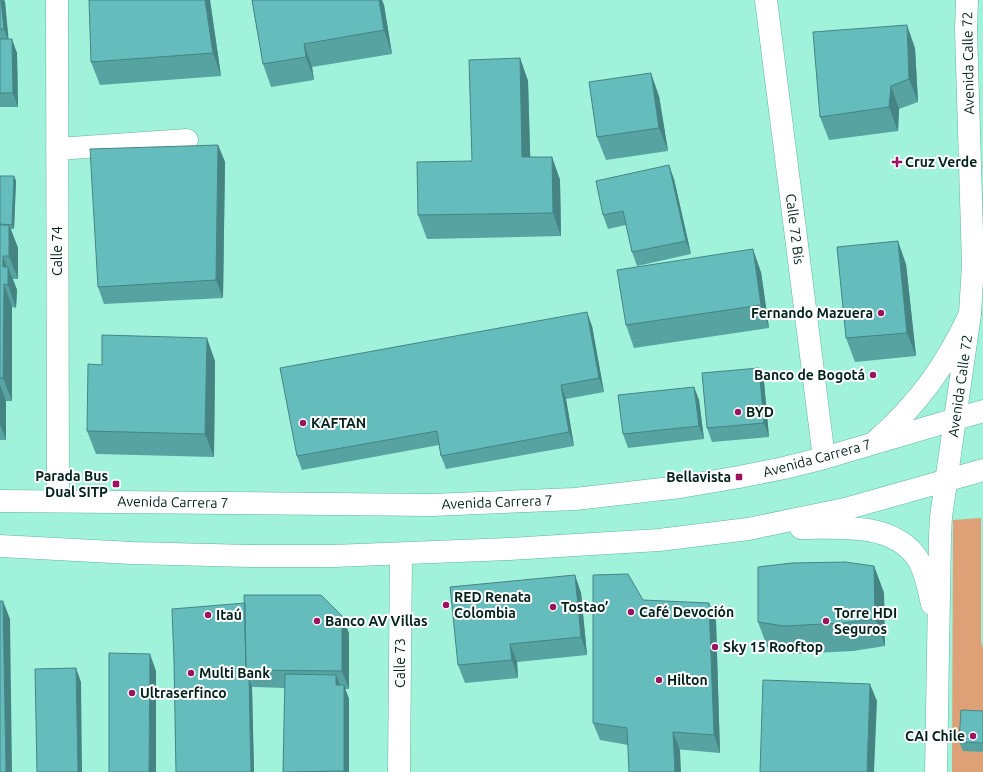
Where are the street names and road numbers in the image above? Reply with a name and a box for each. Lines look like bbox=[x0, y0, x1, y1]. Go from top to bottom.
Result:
street label: Avenida Calle 72 bbox=[959, 11, 977, 115]
street label: Calle 72 Bis bbox=[783, 193, 807, 265]
street label: Calle 74 bbox=[49, 226, 65, 276]
street label: Avenida Calle 72 bbox=[945, 334, 975, 438]
street label: Avenida Carrera 7 bbox=[761, 436, 873, 480]
street label: Avenida Carrera 7 bbox=[441, 492, 553, 512]
street label: Avenida Carrera 7 bbox=[117, 493, 229, 511]
street label: Calle 73 bbox=[392, 638, 408, 688]

